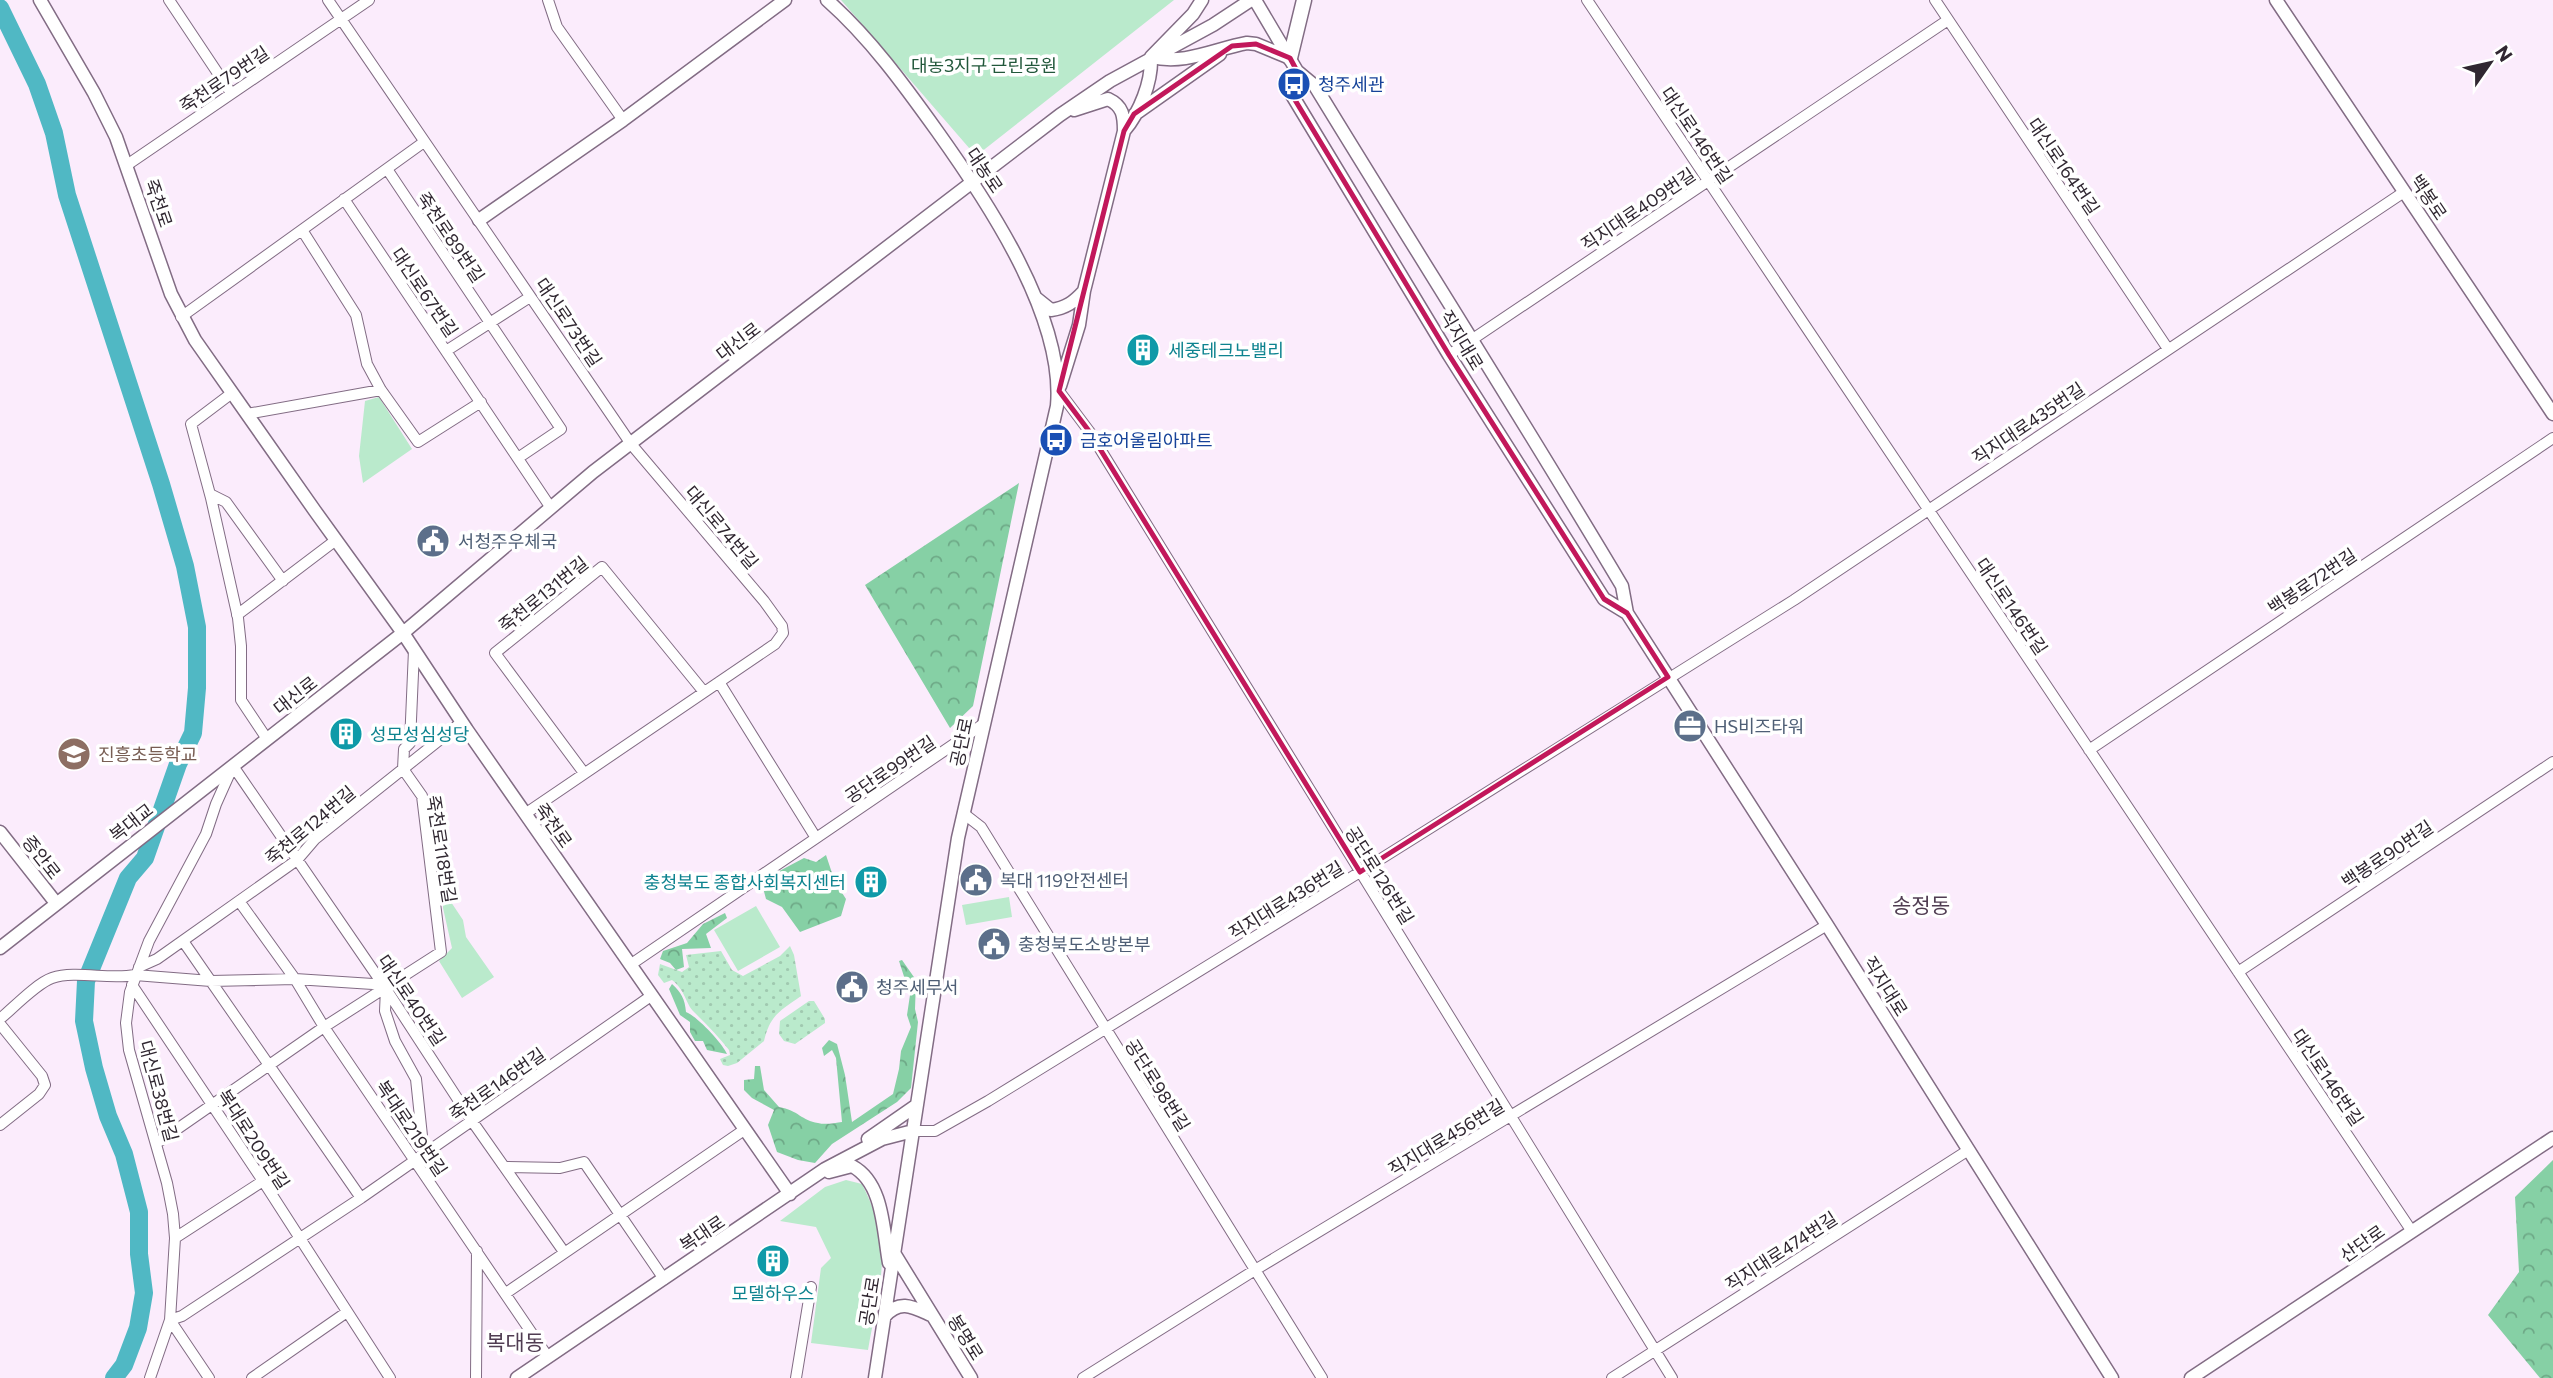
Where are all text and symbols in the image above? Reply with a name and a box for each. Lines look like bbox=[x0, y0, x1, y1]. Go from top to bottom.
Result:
north arrow bbox=[2455, 28, 2525, 98]
street label: 죽천로79번길 bbox=[175, 41, 273, 117]
text: N bbox=[2491, 41, 2518, 66]
park label: 대농3지구 근린공원 bbox=[911, 54, 1057, 76]
bus stop icon: 청주세관 bbox=[1275, 65, 1313, 103]
place label: 청주세관 bbox=[1318, 73, 1385, 95]
street label: 대신로146번길 bbox=[1657, 82, 1737, 188]
street label: 대신로164번길 bbox=[2024, 113, 2104, 219]
street label: 대농로 bbox=[962, 143, 1008, 197]
street label: 직지대로409번길 bbox=[1577, 163, 1699, 255]
street label: 백봉로 bbox=[2406, 170, 2452, 224]
street label: 죽천로 bbox=[141, 176, 177, 230]
street label: 죽천로89번길 bbox=[413, 187, 489, 287]
street label: 대신로67번길 bbox=[387, 243, 463, 341]
street label: 대신로73번길 bbox=[531, 273, 607, 371]
street label: 직지대로 bbox=[1436, 306, 1488, 374]
street label: 대신로 bbox=[712, 317, 764, 365]
building icon: 세중테크노밸리 bbox=[1124, 331, 1162, 369]
place label: 세중테크노밸리 bbox=[1168, 339, 1284, 361]
street label: 직지대로435번길 bbox=[1968, 377, 2088, 469]
bus stop icon: 금호어울림아파트 bbox=[1037, 421, 1075, 459]
place label: 금호어울림아파트 bbox=[1080, 429, 1212, 451]
street label: 대신로74번길 bbox=[681, 481, 763, 573]
public building icon: 서청주우체국 bbox=[414, 522, 452, 560]
place label: 서청주우체국 bbox=[458, 530, 557, 552]
street label: 백봉로72번길 bbox=[2263, 543, 2361, 619]
street label: 죽천로131번길 bbox=[494, 551, 592, 637]
street label: 대신로146번길 bbox=[1972, 553, 2052, 659]
street label: 대신로 bbox=[269, 671, 321, 719]
office icon: HS비즈타워 bbox=[1671, 707, 1709, 745]
building icon: 성모성심성당 bbox=[327, 715, 365, 753]
street label: 공단로 bbox=[945, 715, 977, 769]
place label: HS비즈타워 bbox=[1714, 715, 1804, 737]
place label: 성모성심성당 bbox=[370, 723, 469, 745]
street label: 공단로99번길 bbox=[840, 731, 940, 807]
school or university icon: 진흥초등학교 bbox=[55, 735, 93, 773]
place label: 진흥초등학교 bbox=[98, 743, 197, 765]
street label: 죽천로124번길 bbox=[260, 781, 360, 869]
street label: 죽천로118번길 bbox=[423, 793, 461, 905]
street label: 복대교 bbox=[105, 798, 157, 846]
street label: 죽천로 bbox=[531, 798, 577, 852]
street label: 백봉로90번길 bbox=[2337, 815, 2437, 893]
street label: 공단로126번길 bbox=[1341, 822, 1419, 928]
street label: 증안로 bbox=[18, 831, 66, 883]
street label: 직지대로436번길 bbox=[1224, 856, 1348, 944]
public building icon: 복대 119안전센터 bbox=[957, 861, 995, 899]
building icon: 충청북도 종합사회복지센터 bbox=[852, 863, 890, 901]
place label: 복대 119안전센터 bbox=[1000, 869, 1129, 891]
place label: 충청북도 종합사회복지센터 bbox=[644, 871, 846, 893]
district label: 송정동 bbox=[1892, 892, 1950, 917]
public building icon: 충청북도소방본부 bbox=[975, 925, 1013, 963]
place label: 충청북도소방본부 bbox=[1018, 933, 1150, 955]
street label: 대신로40번길 bbox=[373, 950, 451, 1050]
street label: 직지대로 bbox=[1859, 952, 1913, 1020]
public building icon: 청주세무서 bbox=[833, 968, 871, 1006]
place label: 청주세무서 bbox=[876, 976, 959, 998]
street label: 대신로146번길 bbox=[2288, 1024, 2368, 1130]
street label: 공단로98번길 bbox=[1121, 1035, 1195, 1135]
street label: 대신로38번길 bbox=[135, 1038, 183, 1144]
street label: 죽천로146번길 bbox=[445, 1043, 549, 1125]
street label: 복대로219번길 bbox=[372, 1076, 452, 1180]
street label: 복대로209번길 bbox=[213, 1085, 295, 1193]
street label: 직지대로456번길 bbox=[1384, 1094, 1508, 1180]
street label: 직지대로474번길 bbox=[1721, 1207, 1841, 1295]
street label: 복대로 bbox=[675, 1210, 729, 1256]
street label: 산단로 bbox=[2335, 1220, 2389, 1266]
building icon: 모델하우스 bbox=[754, 1242, 792, 1280]
street label: 공단로 bbox=[854, 1275, 884, 1327]
place label: 모델하우스 bbox=[732, 1282, 814, 1304]
street label: 봉명로 bbox=[944, 1310, 988, 1364]
district label: 복대동 bbox=[486, 1329, 544, 1354]

